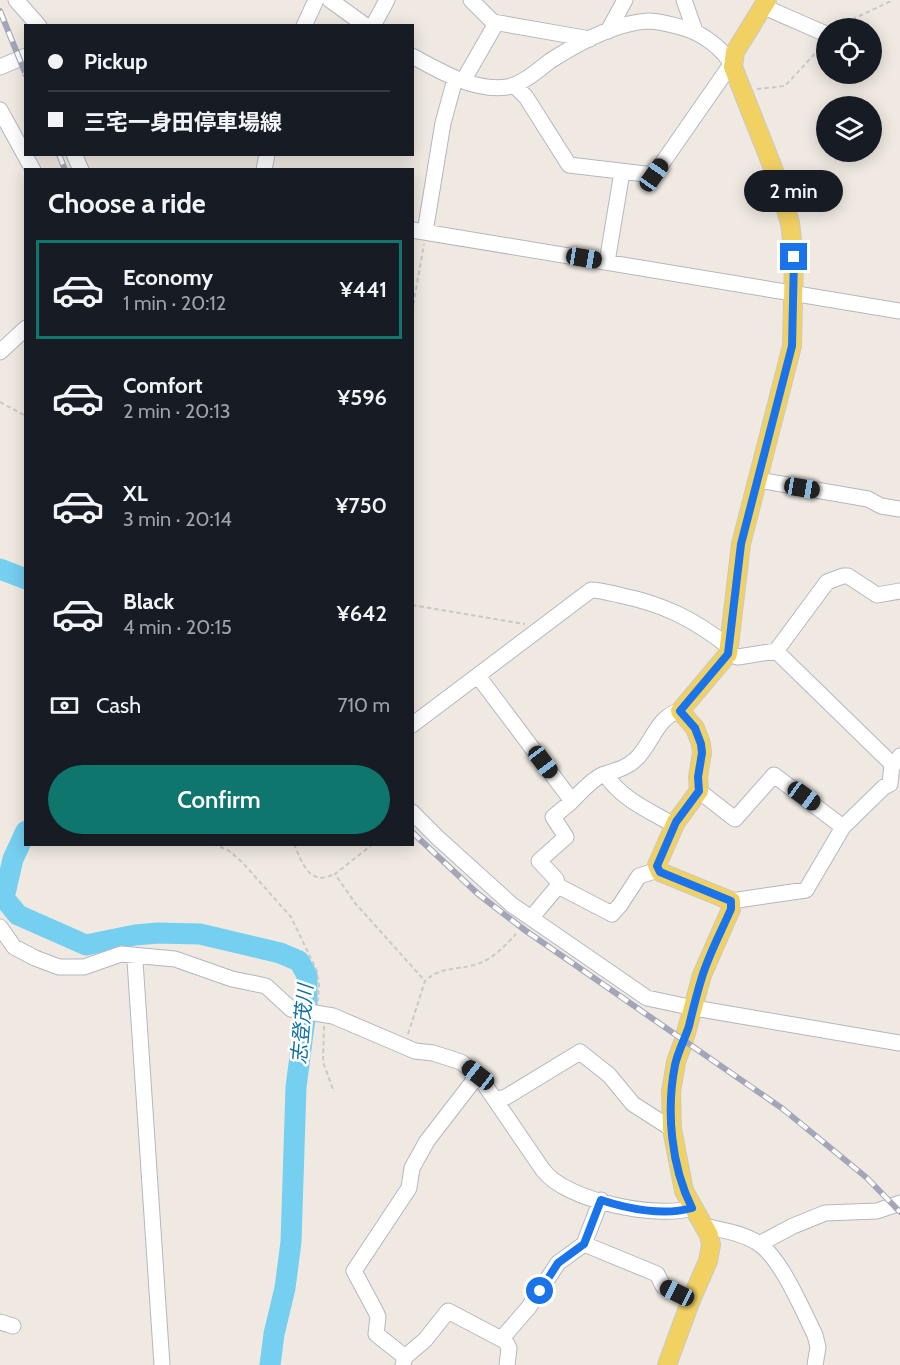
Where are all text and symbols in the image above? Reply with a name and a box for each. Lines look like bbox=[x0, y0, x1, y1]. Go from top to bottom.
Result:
map controls bbox=[816, 18, 882, 162]
button: locate bbox=[816, 18, 882, 84]
text: Pickup bbox=[84, 48, 148, 75]
button: layers bbox=[816, 96, 882, 162]
text: 三宅一身田停車場線 bbox=[84, 109, 282, 136]
car bbox=[636, 155, 672, 195]
callout: 2 min bbox=[744, 170, 844, 212]
text: 2 min bbox=[769, 179, 818, 203]
text: Choose a ride bbox=[48, 187, 206, 220]
route end bbox=[780, 243, 807, 270]
car bbox=[565, 246, 603, 270]
icon: car bbox=[51, 263, 105, 317]
text: Economy bbox=[123, 264, 213, 291]
text: ¥441 bbox=[340, 276, 387, 303]
text: 1 min · 20:12 bbox=[123, 291, 226, 315]
icon: car bbox=[51, 371, 105, 425]
text: Comfort bbox=[123, 372, 202, 399]
text: ¥596 bbox=[337, 384, 387, 411]
text: 2 min · 20:13 bbox=[123, 399, 231, 423]
car bbox=[783, 476, 821, 500]
icon: car bbox=[51, 479, 105, 533]
text: XL bbox=[123, 480, 148, 507]
text: ¥750 bbox=[336, 492, 387, 519]
text: 3 min · 20:14 bbox=[123, 507, 232, 531]
icon: car bbox=[51, 587, 105, 641]
text: Black bbox=[123, 588, 174, 615]
text: ¥642 bbox=[337, 600, 387, 627]
text: 4 min · 20:15 bbox=[123, 615, 232, 639]
icon: cash bbox=[48, 689, 81, 722]
text: Cash bbox=[96, 692, 141, 719]
text: 710 m bbox=[337, 693, 390, 717]
car bbox=[525, 742, 561, 782]
button: Confirm bbox=[48, 765, 390, 834]
car bbox=[784, 778, 824, 814]
water label: 志登茂川 bbox=[287, 981, 318, 1065]
car bbox=[458, 1057, 498, 1093]
route start bbox=[526, 1277, 553, 1304]
car bbox=[657, 1277, 697, 1309]

